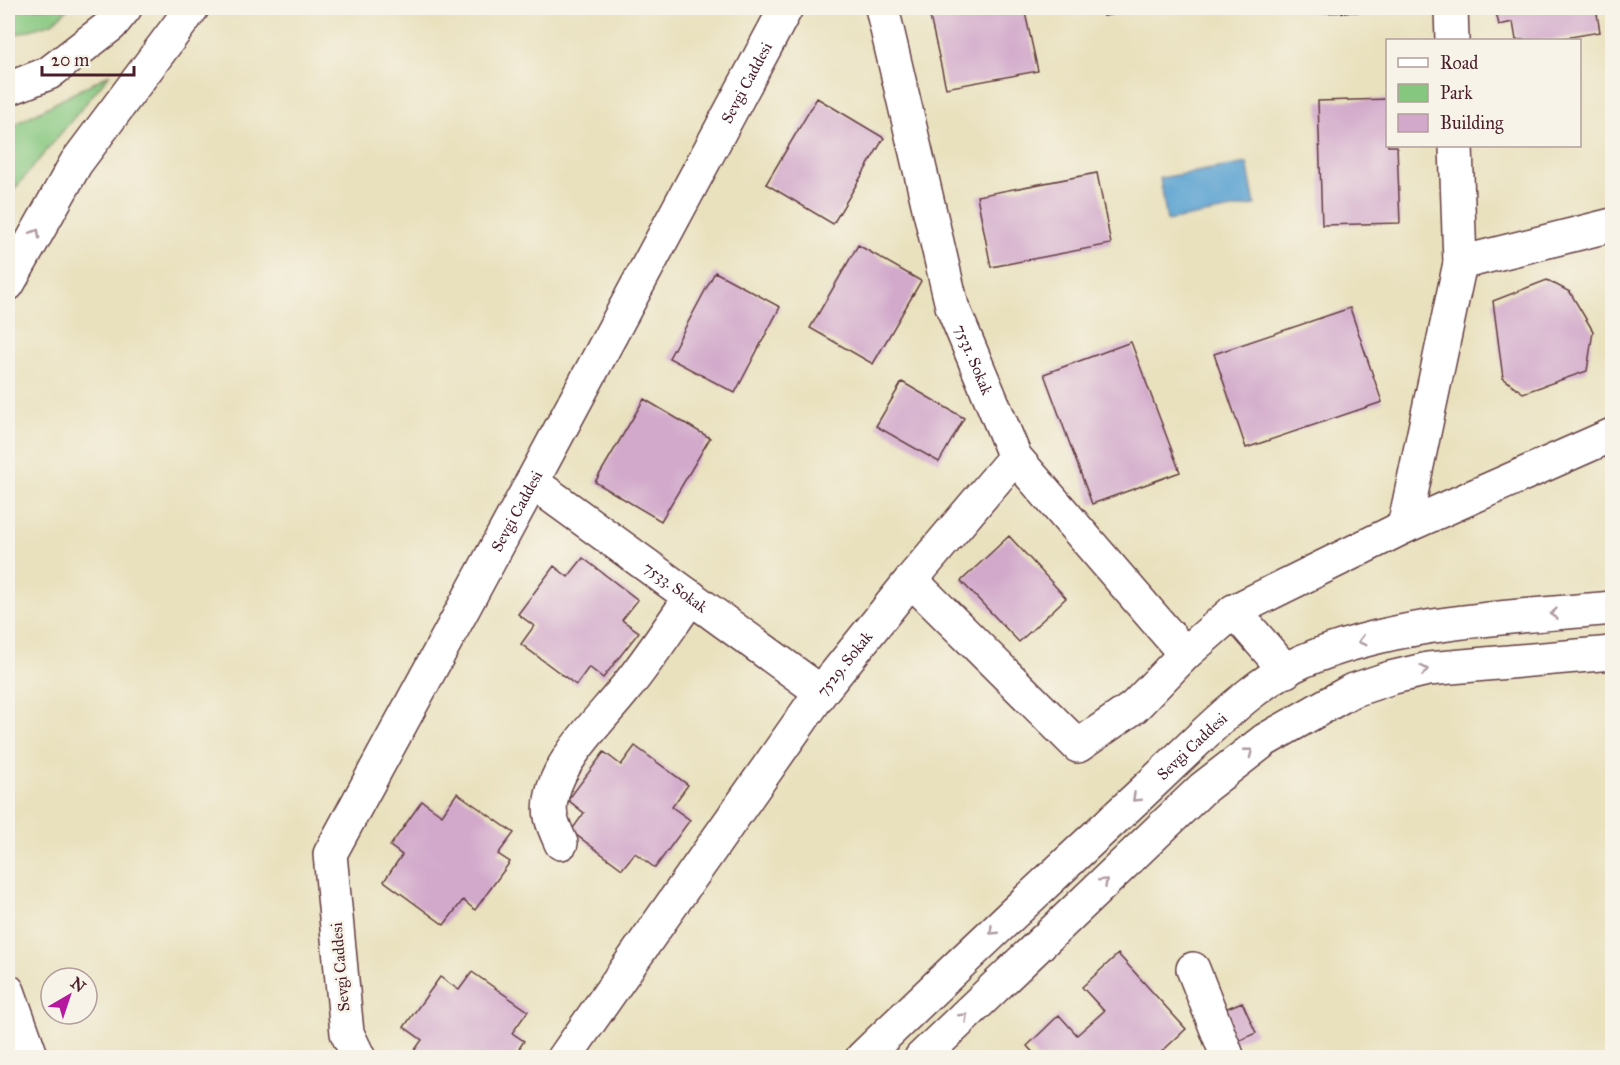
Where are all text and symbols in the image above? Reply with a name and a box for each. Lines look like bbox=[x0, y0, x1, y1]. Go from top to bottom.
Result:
street label: Sevgi Caddesi bbox=[717, 38, 776, 127]
scale bar bbox=[42, 39, 134, 77]
legend bbox=[1386, 39, 1581, 147]
text: 20 m bbox=[51, 49, 89, 71]
text: Road bbox=[1440, 52, 1478, 74]
text: Park bbox=[1440, 82, 1473, 104]
text: Building bbox=[1440, 112, 1504, 135]
one-way arrow bbox=[28, 229, 40, 239]
street label: 7531. Sokak bbox=[951, 321, 998, 398]
street label: Sevgi Caddesi bbox=[487, 466, 546, 555]
street label: 7533. Sokak bbox=[640, 557, 712, 617]
one-way arrow bbox=[1550, 607, 1559, 620]
street label: 7529. Sokak bbox=[812, 626, 876, 700]
one-way arrow bbox=[1357, 634, 1368, 646]
one-way arrow bbox=[1419, 664, 1429, 677]
street label: Sevgi Caddesi bbox=[1153, 708, 1231, 784]
one-way arrow bbox=[1242, 748, 1253, 759]
one-way arrow bbox=[1132, 791, 1143, 802]
one-way arrow bbox=[1098, 878, 1108, 889]
street label: Sevgi Caddesi bbox=[327, 921, 354, 1012]
one-way arrow bbox=[990, 924, 1001, 935]
north arrow bbox=[39, 966, 99, 1026]
text: N bbox=[67, 973, 90, 997]
one-way arrow bbox=[957, 1013, 967, 1024]

